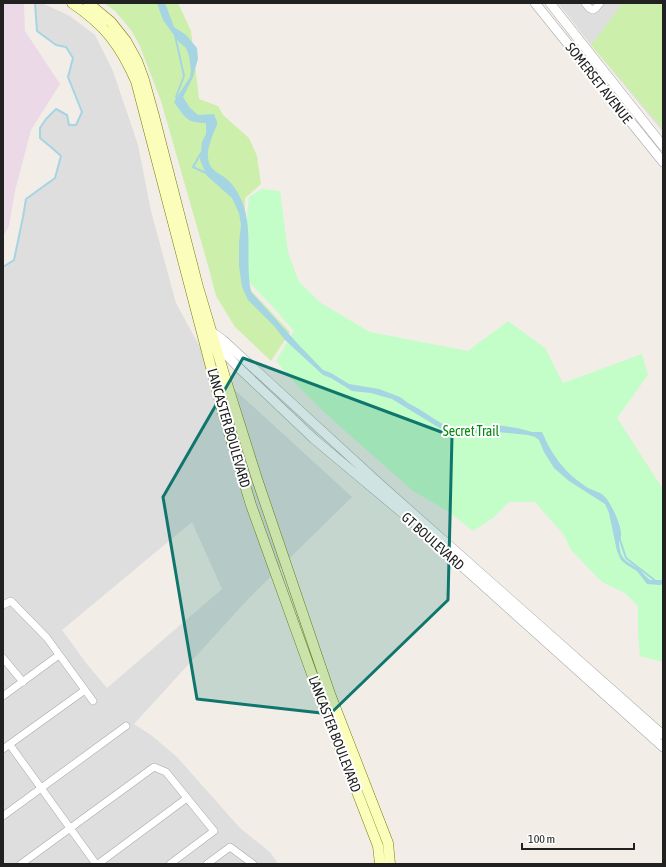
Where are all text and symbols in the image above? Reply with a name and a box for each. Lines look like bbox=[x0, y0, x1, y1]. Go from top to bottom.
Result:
street label: SOMERSET AVENUE bbox=[562, 39, 636, 127]
street label: LANCASTER BOULEVARD bbox=[204, 367, 254, 490]
park label: Secret Trail bbox=[443, 423, 499, 439]
street label: GT BOULEVARD bbox=[399, 509, 468, 573]
street label: LANCASTER BOULEVARD bbox=[305, 674, 365, 795]
scale bar bbox=[522, 825, 634, 851]
text: 100 m bbox=[528, 832, 555, 846]

